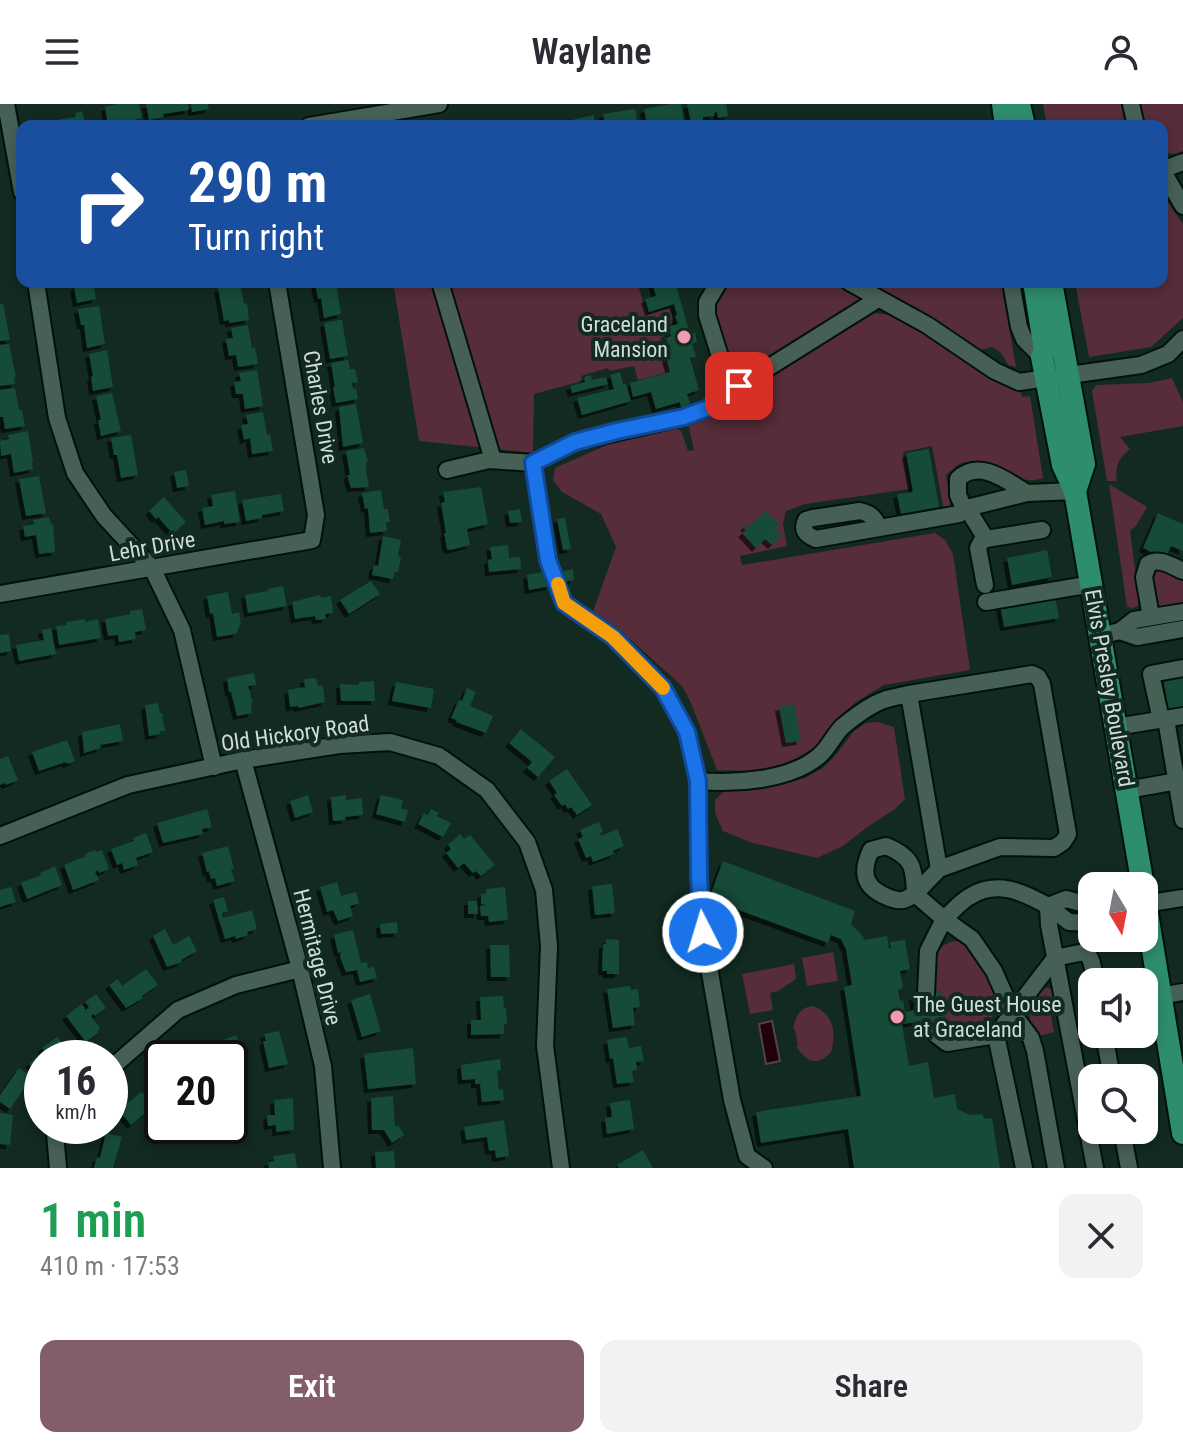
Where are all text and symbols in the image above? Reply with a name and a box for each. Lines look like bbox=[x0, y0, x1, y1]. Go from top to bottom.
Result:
icon: menu bbox=[40, 30, 84, 74]
icon: person bbox=[1099, 30, 1143, 74]
text: Waylane bbox=[532, 31, 651, 73]
text: 290 m bbox=[188, 150, 327, 216]
icon: right bbox=[56, 152, 160, 256]
text: Turn right bbox=[188, 217, 324, 259]
place label: Graceland Mansion bbox=[581, 312, 668, 362]
marker: Graceland Mansion bbox=[675, 328, 693, 346]
street label: Charles Drive bbox=[298, 348, 343, 466]
pin bbox=[705, 352, 773, 420]
icon: arrive bbox=[717, 364, 761, 408]
street label: Lehr Drive bbox=[107, 527, 197, 566]
street label: Elvis Presley Boulevard bbox=[1080, 587, 1139, 789]
street label: Old Hickory Road bbox=[219, 711, 371, 756]
north arrow bbox=[1078, 872, 1158, 952]
map controls bbox=[1078, 872, 1158, 1144]
street label: Hermitage Drive bbox=[289, 886, 347, 1028]
position arrow bbox=[661, 890, 745, 974]
button: sound bbox=[1078, 968, 1158, 1048]
place label: The Guest House at Graceland bbox=[913, 992, 1062, 1042]
marker: The Guest House at Graceland bbox=[888, 1008, 906, 1026]
speed limit sign: 20 bbox=[144, 1040, 248, 1144]
text: 16 bbox=[56, 1058, 96, 1105]
button: search bbox=[1078, 1064, 1158, 1144]
text: km/h bbox=[55, 1100, 97, 1124]
text: 1 min bbox=[40, 1192, 146, 1249]
button: close bbox=[1059, 1194, 1143, 1278]
text: 410 m · 17:53 bbox=[40, 1251, 180, 1281]
button: Exit bbox=[40, 1340, 584, 1432]
button: Share bbox=[600, 1340, 1143, 1432]

